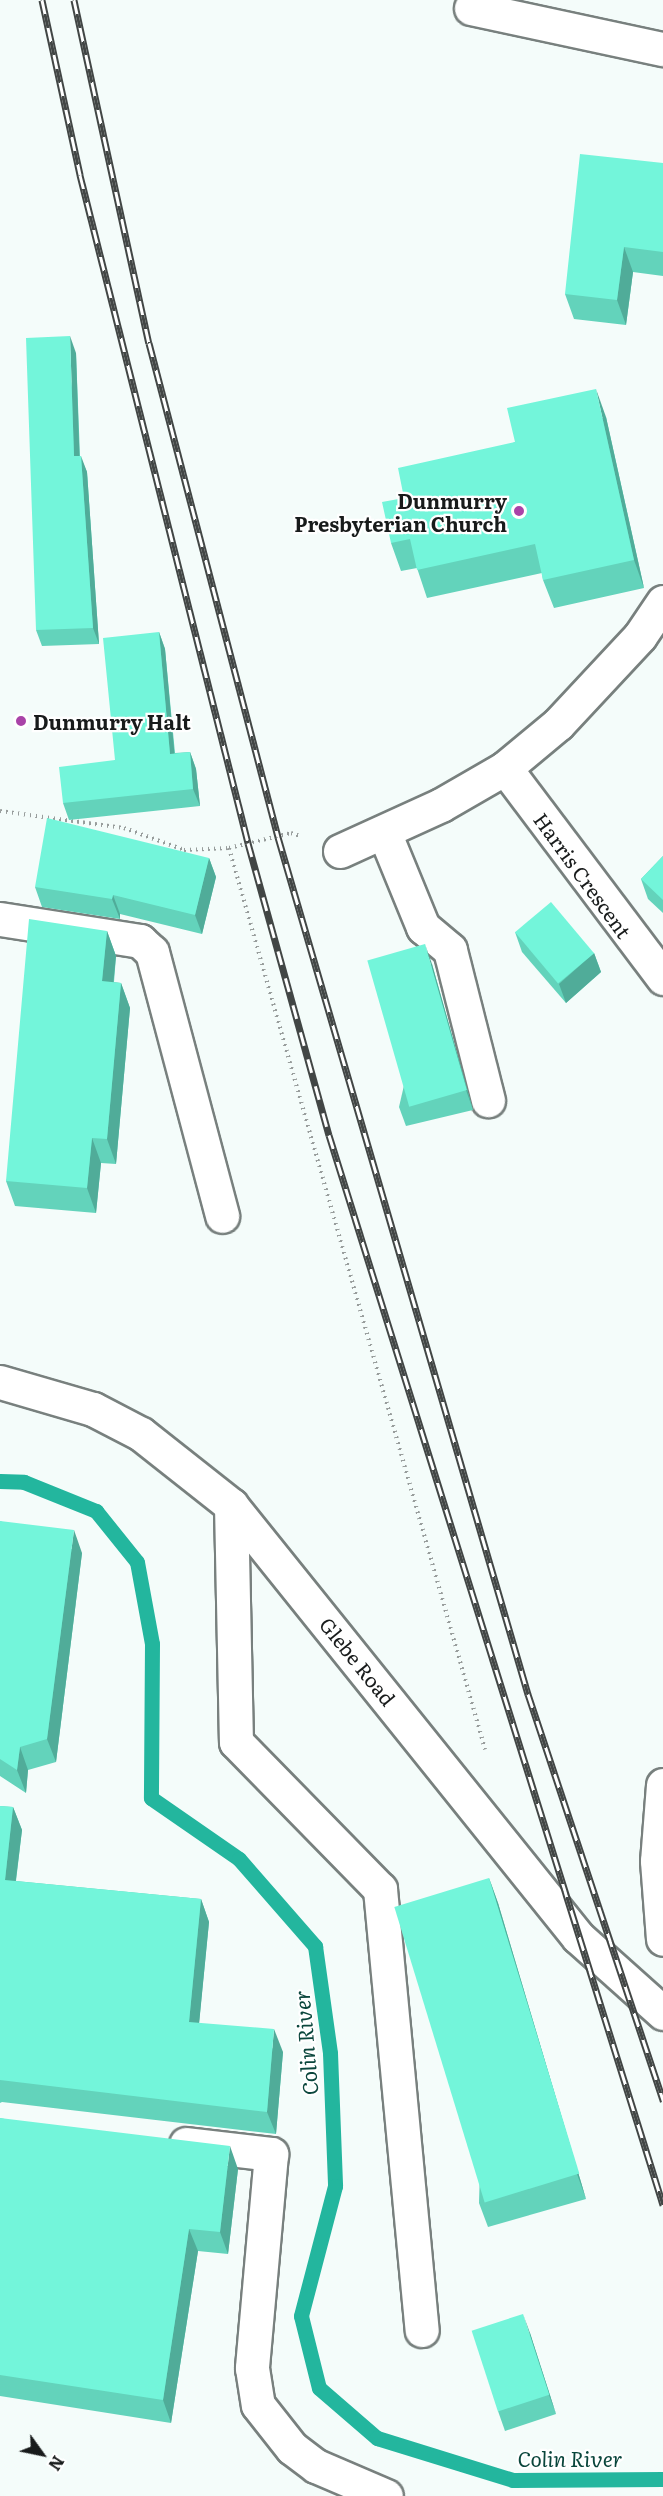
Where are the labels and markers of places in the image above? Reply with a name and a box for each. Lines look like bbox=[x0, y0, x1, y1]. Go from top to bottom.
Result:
place label: Dunmurry Presbyterian Church bbox=[294, 488, 507, 535]
marker: Dunmurry Presbyterian Church bbox=[512, 504, 526, 518]
place label: Dunmurry Halt bbox=[33, 709, 191, 733]
marker: Dunmurry Halt bbox=[14, 714, 28, 728]

